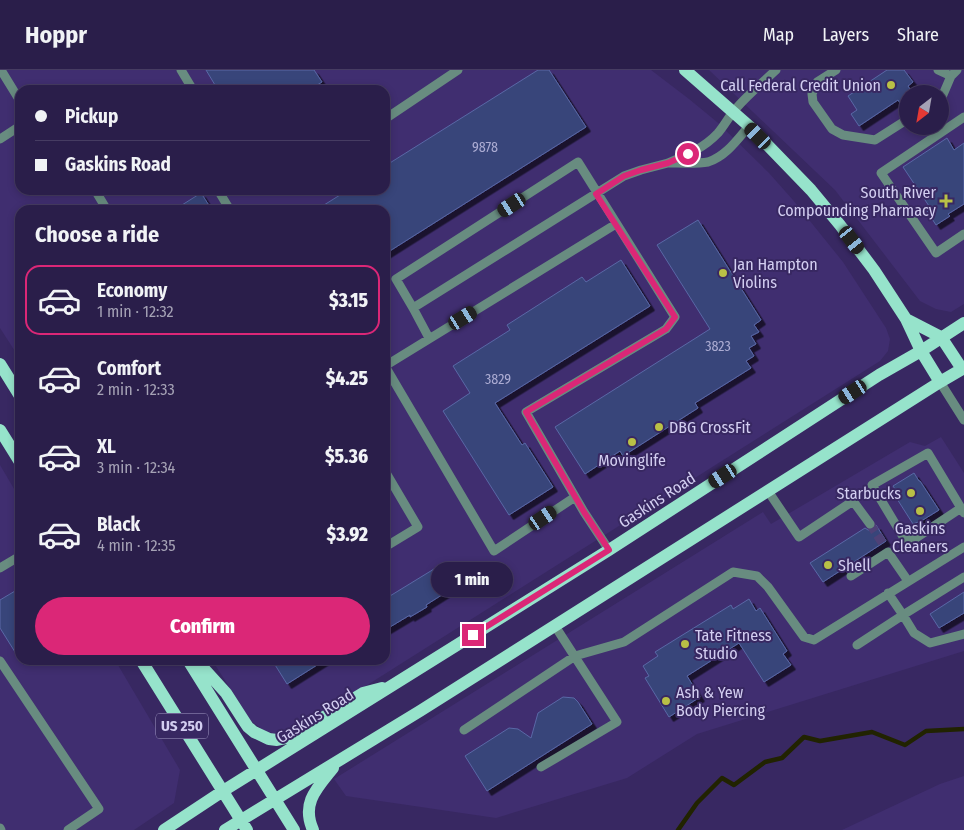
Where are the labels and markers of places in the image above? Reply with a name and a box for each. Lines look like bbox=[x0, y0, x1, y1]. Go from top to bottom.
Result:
place label: Call Federal Credit Union bbox=[720, 76, 881, 95]
marker: Call Federal Credit Union bbox=[885, 79, 897, 91]
place label: South River Compounding Pharmacy bbox=[777, 183, 937, 220]
marker: South River Compounding Pharmacy bbox=[940, 195, 952, 207]
place label: Jan Hampton Violins bbox=[733, 255, 818, 292]
marker: Jan Hampton Violins bbox=[717, 267, 729, 279]
place label: DBG CrossFit bbox=[669, 418, 751, 437]
marker: DBG CrossFit bbox=[653, 421, 665, 433]
marker: Movinglife bbox=[626, 436, 638, 448]
place label: Movinglife bbox=[598, 451, 666, 470]
place label: Starbucks bbox=[837, 484, 901, 503]
marker: Starbucks bbox=[905, 487, 917, 499]
marker: Gaskins Cleaners bbox=[914, 505, 926, 517]
place label: Gaskins Cleaners bbox=[892, 519, 948, 556]
place label: Shell bbox=[838, 556, 871, 575]
marker: Shell bbox=[822, 559, 834, 571]
place label: Tate Fitness Studio bbox=[695, 626, 772, 663]
marker: Tate Fitness Studio bbox=[679, 638, 691, 650]
place label: Ash & Yew Body Piercing bbox=[676, 683, 765, 720]
marker: Ash & Yew Body Piercing bbox=[660, 695, 672, 707]

